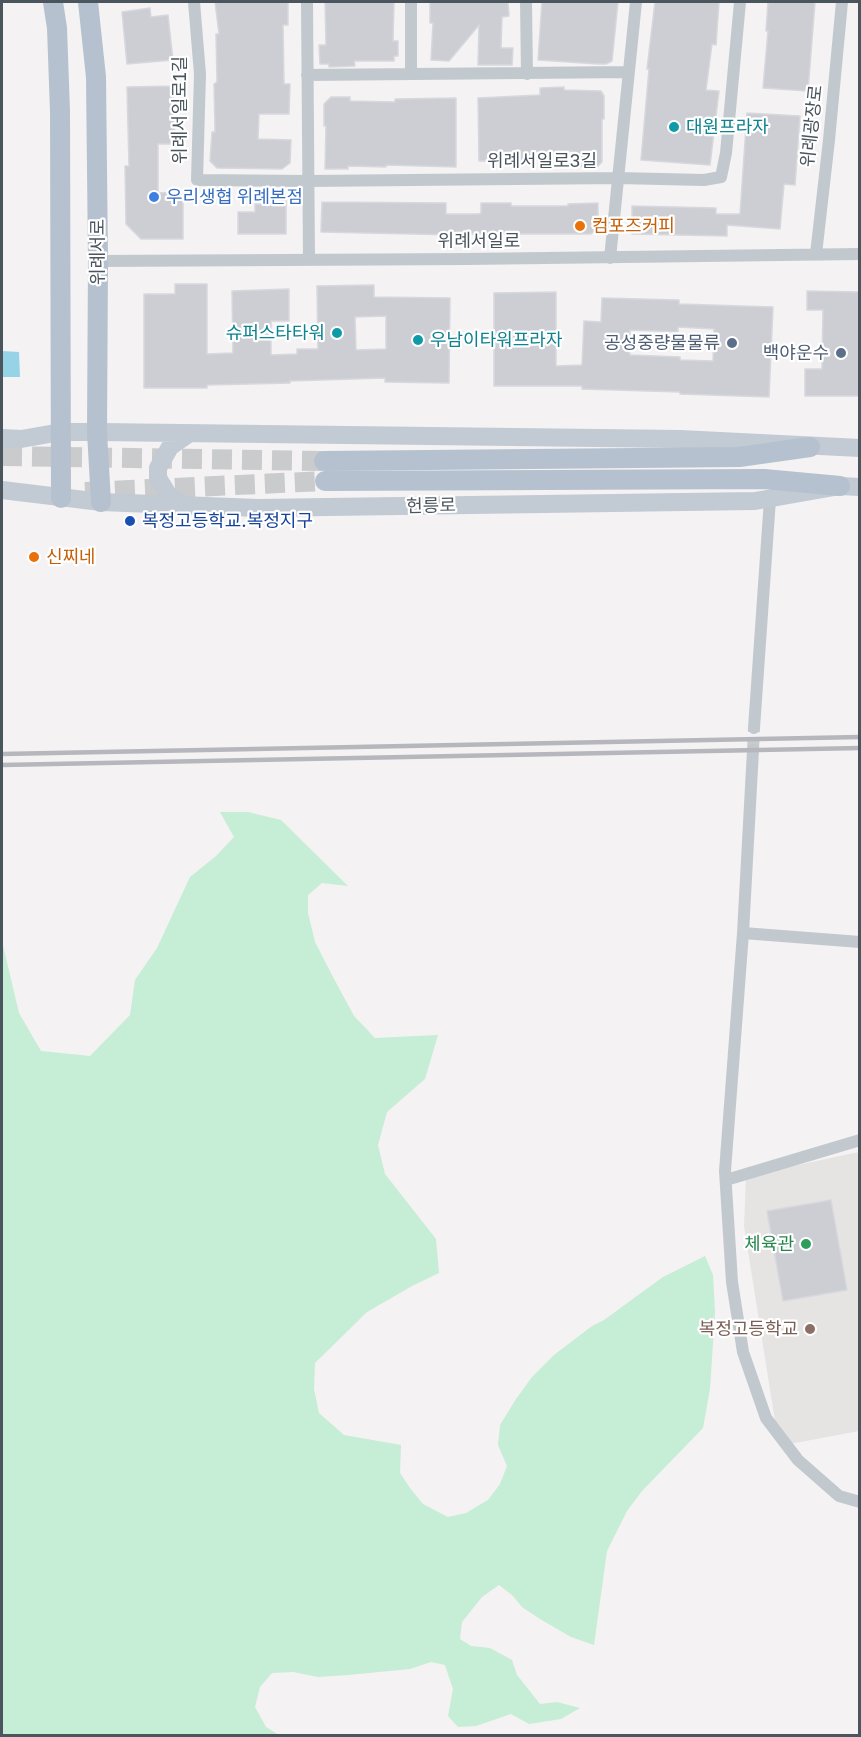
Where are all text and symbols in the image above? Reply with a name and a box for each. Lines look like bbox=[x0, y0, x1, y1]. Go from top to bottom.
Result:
street label: 위례서일로1길 bbox=[169, 56, 191, 164]
street label: 위례광장로 bbox=[797, 84, 827, 168]
place label: 대원프라자 bbox=[686, 116, 769, 138]
marker: 대원프라자 bbox=[667, 120, 681, 134]
street label: 위례서일로3길 bbox=[487, 150, 597, 172]
place label: 우리생협 위례본점 bbox=[166, 186, 303, 208]
marker: 우리생협 위례본점 bbox=[147, 190, 161, 204]
place label: 컴포즈커피 bbox=[592, 215, 675, 237]
street label: 위례서로 bbox=[87, 219, 109, 285]
marker: 컴포즈커피 bbox=[573, 219, 587, 233]
street label: 위례서일로 bbox=[438, 230, 520, 252]
place label: 슈퍼스타타워 bbox=[226, 322, 325, 344]
marker: 슈퍼스타타워 bbox=[330, 326, 344, 340]
place label: 우남이타워프라자 bbox=[430, 329, 562, 351]
place label: 공성중량물물류 bbox=[604, 332, 720, 354]
marker: 우남이타워프라자 bbox=[411, 333, 425, 347]
marker: 공성중량물물류 bbox=[725, 336, 739, 350]
place label: 백야운수 bbox=[763, 342, 829, 364]
marker: 백야운수 bbox=[834, 346, 848, 360]
street label: 헌릉로 bbox=[406, 495, 456, 517]
place label: 복정고등학교.복정지구 bbox=[142, 510, 313, 532]
marker: 복정고등학교.복정지구 bbox=[123, 514, 137, 528]
place label: 신찌네 bbox=[46, 546, 96, 568]
marker: 신찌네 bbox=[27, 550, 41, 564]
place label: 체육관 bbox=[744, 1233, 794, 1255]
marker: 체육관 bbox=[799, 1237, 813, 1251]
place label: 복정고등학교 bbox=[699, 1318, 798, 1340]
marker: 복정고등학교 bbox=[803, 1322, 817, 1336]

